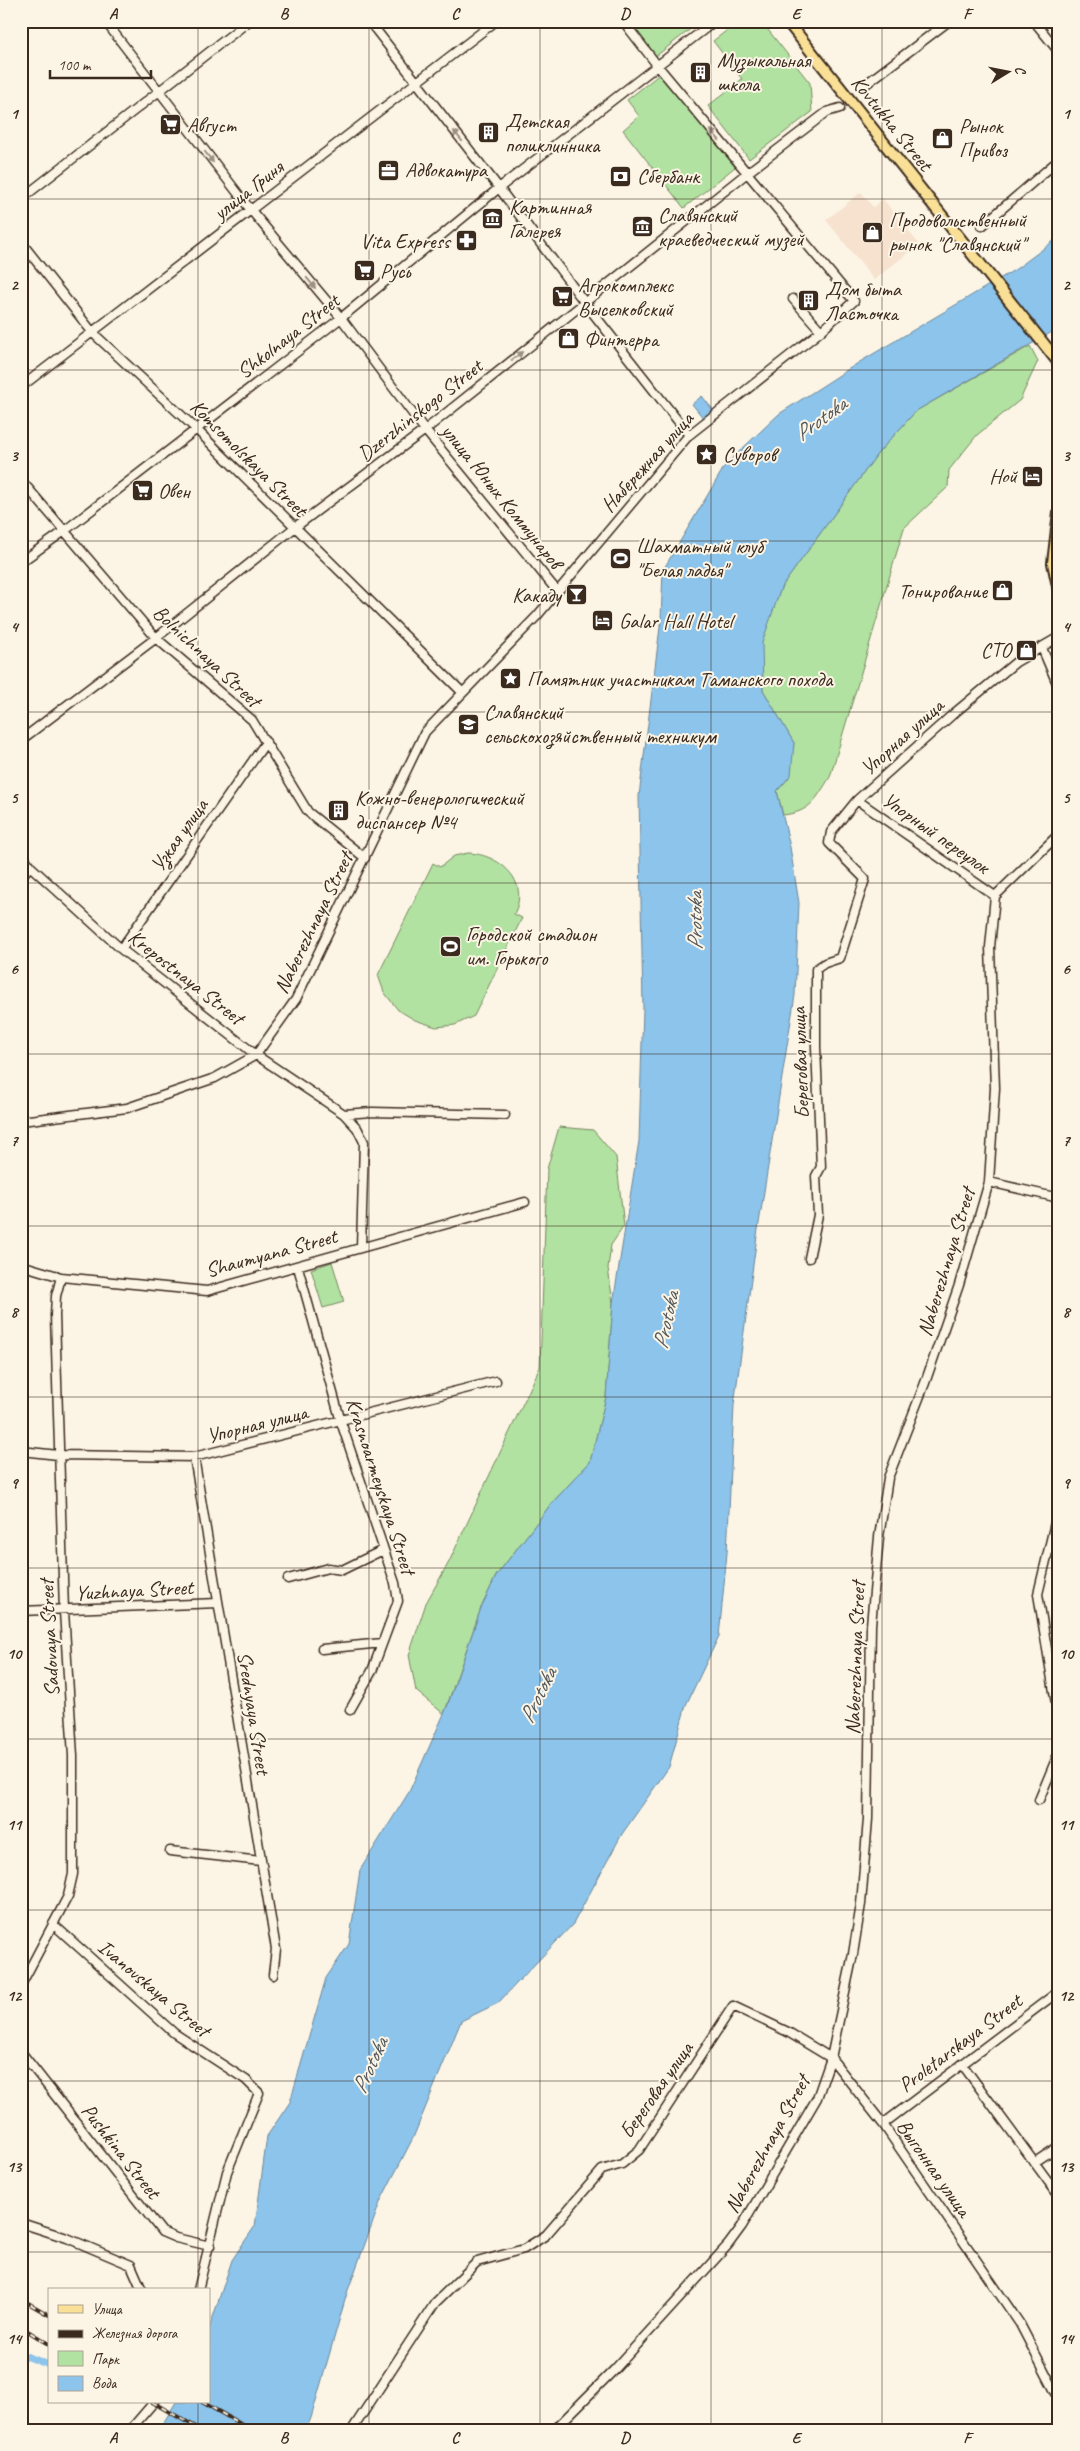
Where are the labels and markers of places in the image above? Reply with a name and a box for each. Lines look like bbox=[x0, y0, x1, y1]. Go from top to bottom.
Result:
place label: Музыкальная школа bbox=[717, 47, 812, 97]
building icon: Музыкальная школа bbox=[689, 60, 713, 84]
place label: Детская поликлинника bbox=[505, 108, 601, 158]
place label: Август bbox=[187, 112, 237, 138]
supermarket icon: Август bbox=[159, 113, 183, 137]
place label: Рынок Привоз bbox=[959, 113, 1009, 163]
building icon: Детская поликлинника bbox=[477, 121, 501, 145]
shop icon: Рынок Привоз bbox=[931, 126, 955, 150]
place label: Адвокатура bbox=[405, 157, 489, 183]
office icon: Адвокатура bbox=[377, 158, 401, 182]
place label: Сбербанк bbox=[637, 163, 702, 189]
bank icon: Сбербанк bbox=[609, 164, 633, 188]
place label: Картинная Галерея bbox=[509, 194, 593, 244]
place label: Славянский краеведческий музей bbox=[658, 202, 805, 252]
museum icon: Картинная Галерея bbox=[481, 207, 505, 231]
place label: Продовольственный рынок "Славянский" bbox=[889, 207, 1029, 257]
museum icon: Славянский краеведческий музей bbox=[630, 215, 654, 239]
shop icon: Продовольственный рынок "Славянский" bbox=[861, 220, 885, 244]
place label: Vita Express bbox=[360, 228, 452, 254]
pharmacy icon: Vita Express bbox=[454, 229, 478, 253]
place label: Русь bbox=[380, 258, 412, 284]
supermarket icon: Русь bbox=[352, 259, 376, 283]
place label: Агрокомплекс Выселковский bbox=[578, 272, 675, 322]
place label: Дом быта Ласточка bbox=[825, 276, 903, 326]
supermarket icon: Агрокомплекс Выселковский bbox=[550, 285, 574, 309]
building icon: Дом быта Ласточка bbox=[797, 289, 821, 313]
place label: Финтерра bbox=[584, 326, 661, 352]
shop icon: Финтерра bbox=[556, 327, 580, 351]
place label: Суворов bbox=[723, 441, 780, 467]
place icon: Суворов bbox=[695, 442, 719, 466]
place label: Ной bbox=[989, 463, 1018, 489]
hotel icon: Ной bbox=[1021, 464, 1045, 488]
place label: Овен bbox=[158, 478, 191, 504]
supermarket icon: Овен bbox=[130, 479, 154, 503]
place label: Шахматный клуб "Белая ладья" bbox=[636, 533, 767, 583]
sports icon: Шахматный клуб "Белая ладья" bbox=[608, 546, 632, 570]
place label: Тонирование bbox=[899, 578, 988, 604]
shop icon: Тонирование bbox=[991, 579, 1015, 603]
place label: Какаду bbox=[512, 582, 563, 608]
bar icon: Какаду bbox=[565, 583, 589, 607]
place label: Galar Hall Hotel bbox=[619, 608, 736, 634]
hotel icon: Galar Hall Hotel bbox=[591, 609, 615, 633]
place label: СТО bbox=[981, 637, 1014, 663]
shop icon: СТО bbox=[1015, 638, 1039, 662]
place label: Памятник участникам Таманского похода bbox=[527, 666, 834, 692]
place icon: Памятник участникам Таманского похода bbox=[499, 667, 523, 691]
place label: Славянский сельскохозяйственный техникум bbox=[484, 699, 717, 750]
school or university icon: Славянский сельскохозяйственный техникум bbox=[456, 712, 480, 736]
place label: Кожно-венерологический диспансер №4 bbox=[355, 785, 525, 835]
building icon: Кожно-венерологический диспансер №4 bbox=[327, 798, 351, 822]
place label: Городской cтадион им. Горького bbox=[466, 921, 598, 971]
sports icon: Городской cтадион им. Горького bbox=[438, 934, 462, 958]

